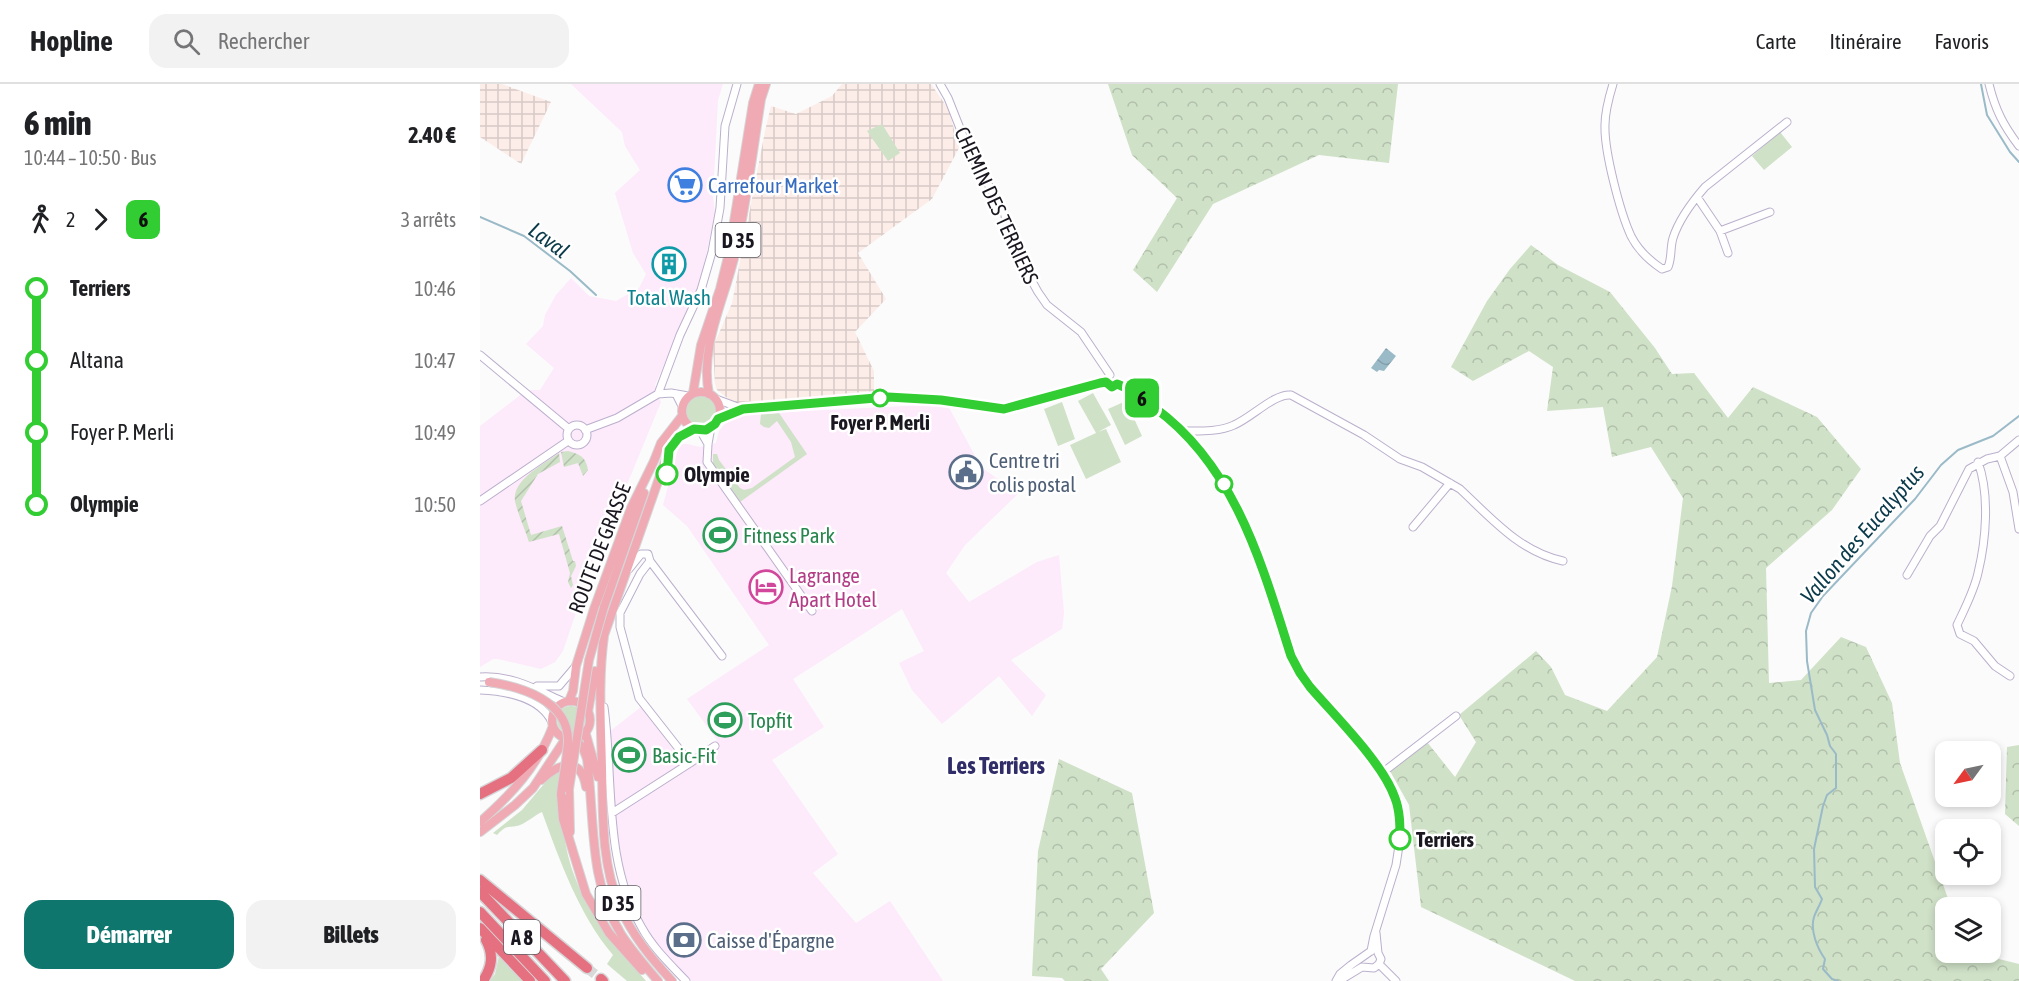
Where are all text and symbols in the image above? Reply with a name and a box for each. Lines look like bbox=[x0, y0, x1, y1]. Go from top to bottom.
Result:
search box bbox=[149, 14, 569, 68]
text: Hopline bbox=[30, 25, 113, 57]
icon: search bbox=[170, 25, 203, 58]
text: Rechercher bbox=[218, 28, 309, 54]
text: Carte bbox=[1756, 29, 1796, 53]
text: Itinéraire bbox=[1829, 29, 1901, 53]
text: Favoris bbox=[1934, 29, 1989, 53]
text: 6 min bbox=[24, 104, 91, 142]
text: 2.40 € bbox=[408, 122, 456, 148]
street label: CHEMIN DES TERRIERS bbox=[950, 123, 1044, 287]
text: 10:44 – 10:50 · Bus bbox=[24, 146, 157, 169]
supermarket icon: Carrefour Market bbox=[667, 167, 703, 203]
place label: Carrefour Market bbox=[708, 173, 838, 197]
icon: walk bbox=[24, 203, 57, 236]
icon: forward bbox=[84, 203, 117, 236]
text: 6 bbox=[138, 207, 148, 231]
text: 2 bbox=[66, 208, 75, 231]
text: 3 arrêts bbox=[401, 208, 456, 231]
water label: Laval bbox=[524, 216, 574, 264]
road number: D 35 bbox=[716, 223, 760, 257]
building icon: Total Wash bbox=[651, 246, 687, 282]
text: Terriers bbox=[70, 275, 131, 301]
text: 10:46 bbox=[414, 277, 456, 300]
place label: Total Wash bbox=[627, 285, 711, 309]
text: Altana bbox=[70, 347, 124, 373]
text: 10:47 bbox=[414, 349, 456, 372]
line badge: 6 bbox=[1122, 378, 1162, 418]
text: 6 bbox=[1137, 386, 1147, 410]
marker: Foyer P. Merli bbox=[871, 389, 889, 407]
place label: Foyer P. Merli bbox=[830, 410, 930, 434]
text: Foyer P. Merli bbox=[70, 419, 174, 445]
text: 10:49 bbox=[414, 421, 456, 444]
place label: Centre tri colis postal bbox=[989, 448, 1076, 496]
public building icon: Centre tri colis postal bbox=[948, 454, 984, 490]
water label: Vallon des Eucalyptus bbox=[1795, 459, 1929, 609]
place label: Olympie bbox=[684, 462, 750, 486]
marker: Olympie bbox=[656, 463, 678, 485]
unlabelled marker bbox=[1215, 475, 1233, 493]
street label: ROUTE DE GRASSE bbox=[563, 479, 635, 617]
text: Olympie bbox=[70, 491, 139, 517]
text: 10:50 bbox=[414, 493, 456, 516]
sports icon: Fitness Park bbox=[702, 517, 738, 553]
place label: Fitness Park bbox=[743, 523, 835, 547]
place label: Lagrange Apart Hotel bbox=[789, 563, 877, 611]
hotel icon: Lagrange Apart Hotel bbox=[748, 569, 784, 605]
sports icon: Topfit bbox=[707, 702, 743, 738]
place label: Topfit bbox=[748, 708, 792, 732]
sports icon: Basic-Fit bbox=[611, 737, 647, 773]
north arrow bbox=[1935, 741, 2001, 807]
map controls bbox=[1935, 741, 2001, 963]
place label: Basic-Fit bbox=[652, 743, 716, 767]
district label: Les Terriers bbox=[947, 752, 1046, 779]
button: locate bbox=[1935, 819, 2001, 885]
place label: Terriers bbox=[1416, 827, 1474, 851]
marker: Terriers bbox=[1389, 828, 1411, 850]
road number: D 35 bbox=[596, 886, 640, 920]
button: layers bbox=[1935, 897, 2001, 963]
button: Démarrer bbox=[24, 900, 234, 969]
button: Billets bbox=[246, 900, 456, 969]
road number: A 8 bbox=[504, 920, 540, 954]
bank icon: Caisse d'Épargne bbox=[666, 922, 702, 958]
place label: Caisse d'Épargne bbox=[707, 928, 835, 952]

